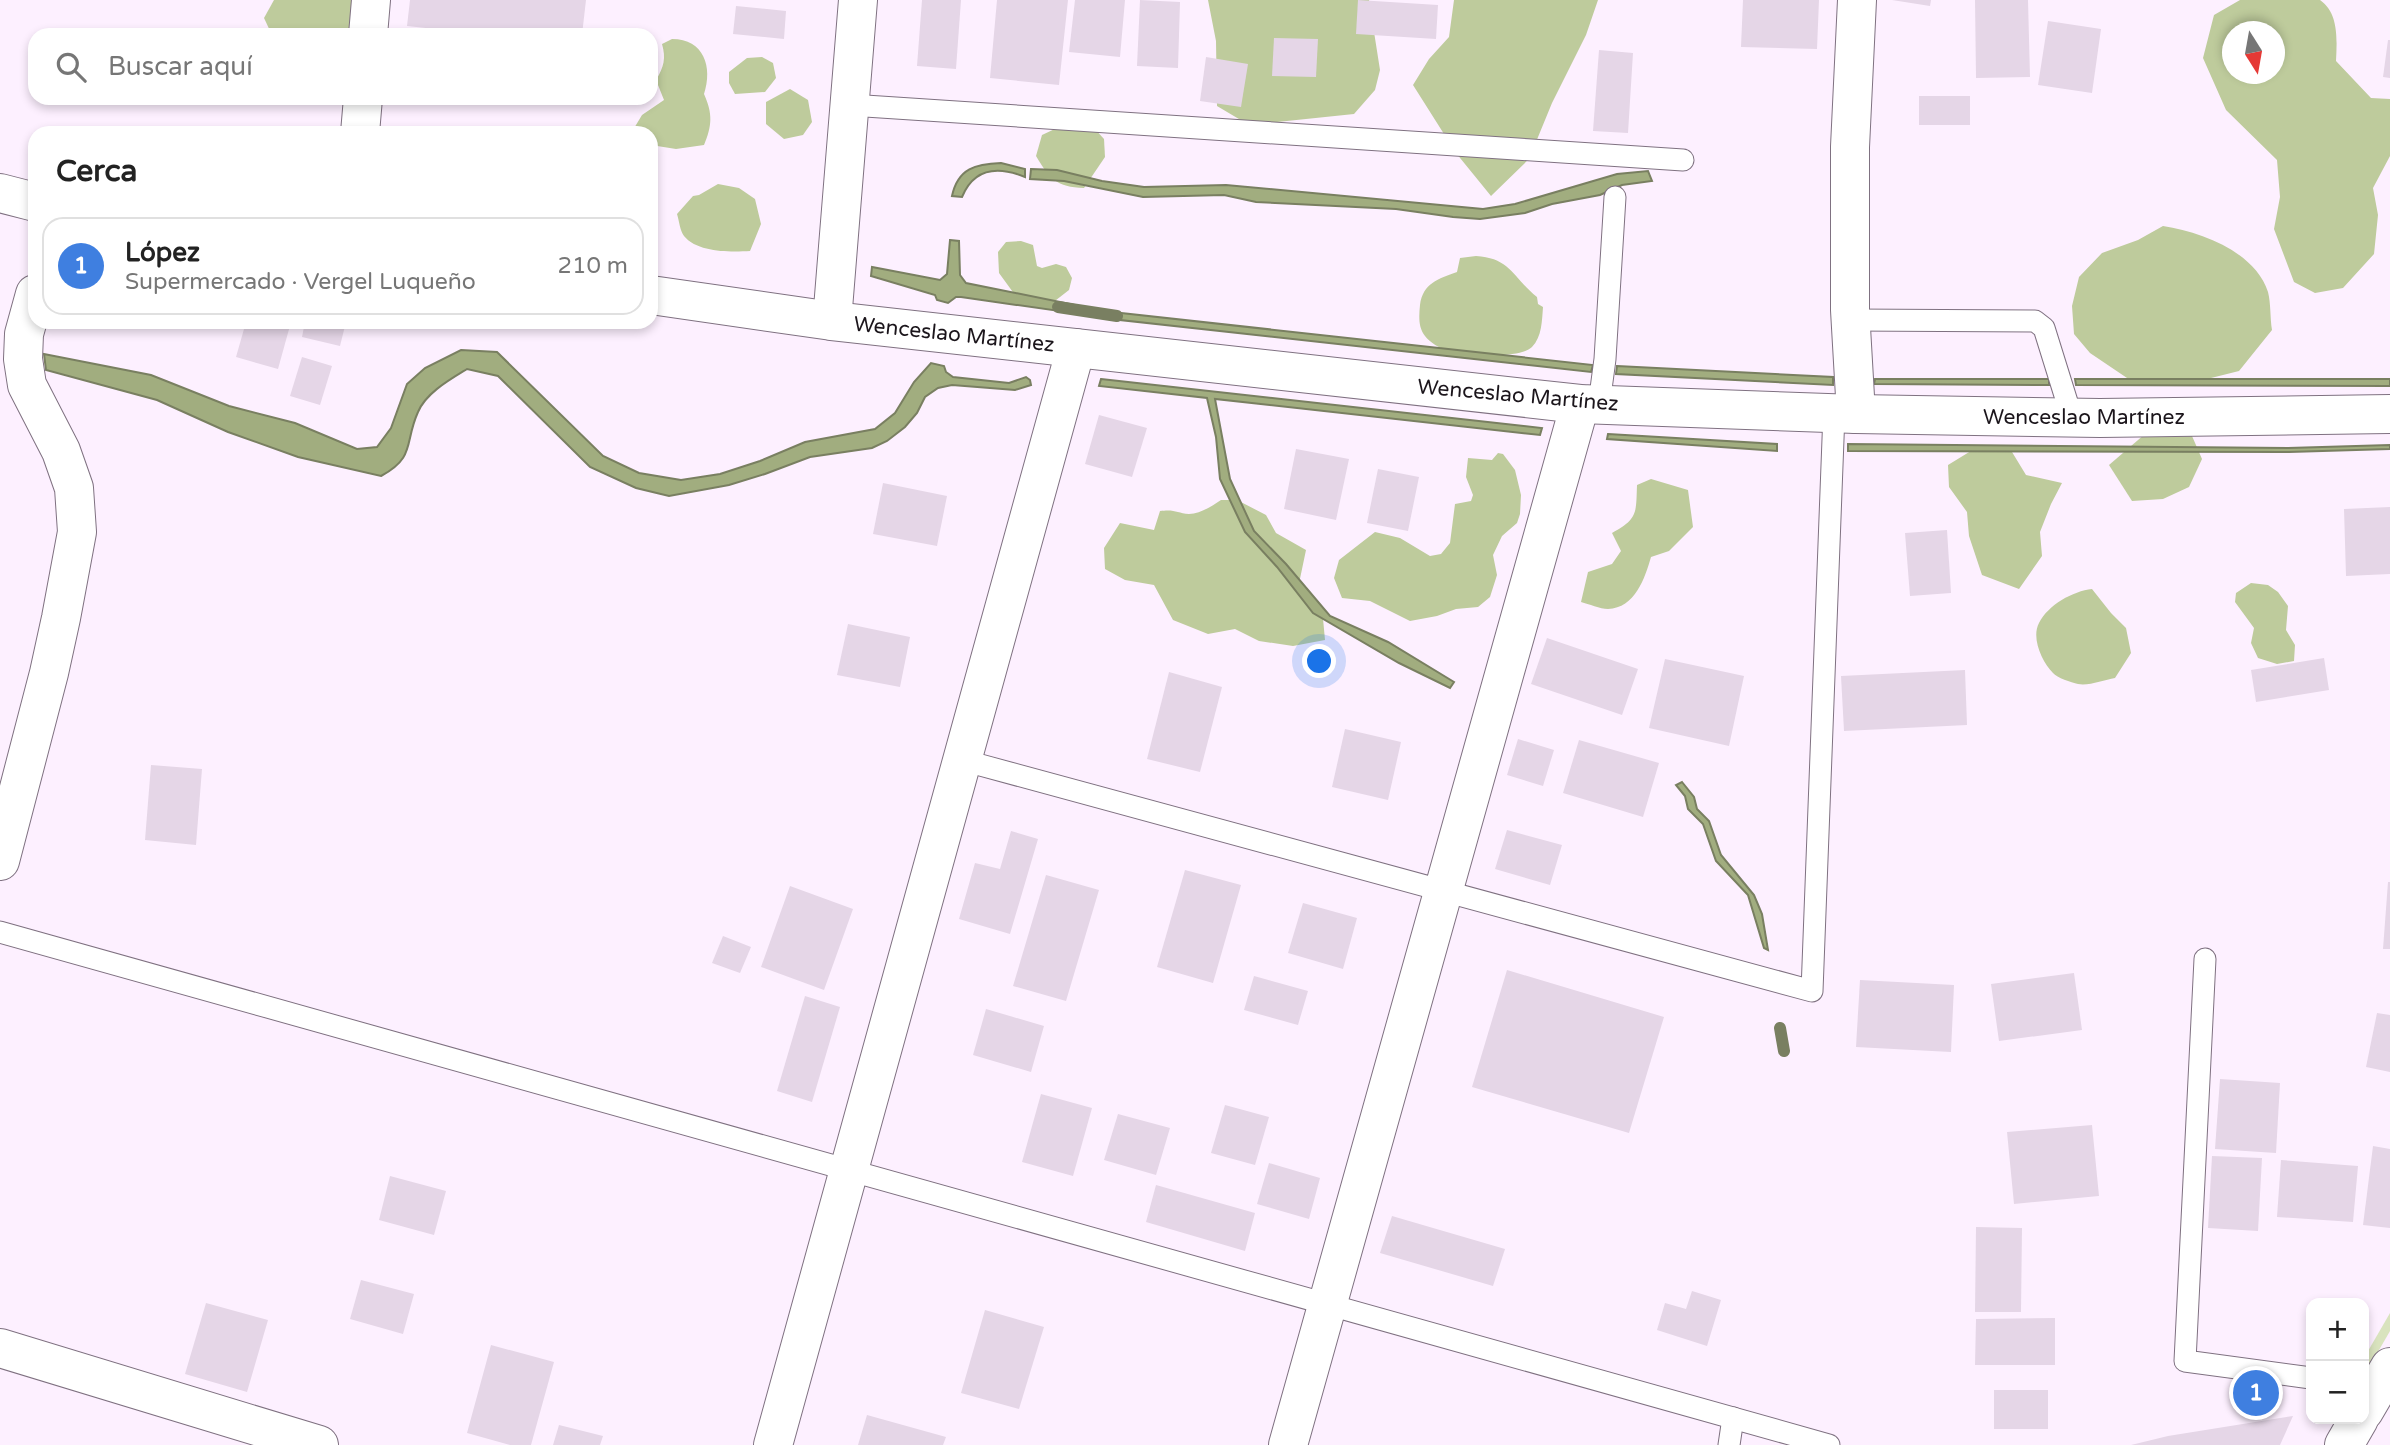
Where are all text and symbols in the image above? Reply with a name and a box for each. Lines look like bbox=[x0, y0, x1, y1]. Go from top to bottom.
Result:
north arrow bbox=[2222, 21, 2285, 84]
search box bbox=[28, 28, 658, 105]
icon: search bbox=[52, 48, 90, 86]
text: Buscar aquí bbox=[108, 51, 253, 82]
text: Cerca bbox=[56, 153, 137, 190]
text: López bbox=[125, 237, 200, 268]
text: 1 bbox=[74, 252, 88, 280]
text: 210 m bbox=[558, 252, 628, 280]
text: Supermercado · Vergel Luqueño bbox=[125, 268, 476, 296]
street label: Wenceslao Martínez bbox=[852, 312, 1056, 357]
street label: Wenceslao Martínez bbox=[1416, 374, 1620, 417]
street label: Wenceslao Martínez bbox=[1983, 405, 2185, 430]
your location bbox=[1302, 644, 1336, 678]
map controls bbox=[2306, 1298, 2369, 1424]
button: + bbox=[2306, 1298, 2369, 1361]
button: − bbox=[2306, 1361, 2369, 1424]
pin: 1 bbox=[2233, 1367, 2279, 1419]

